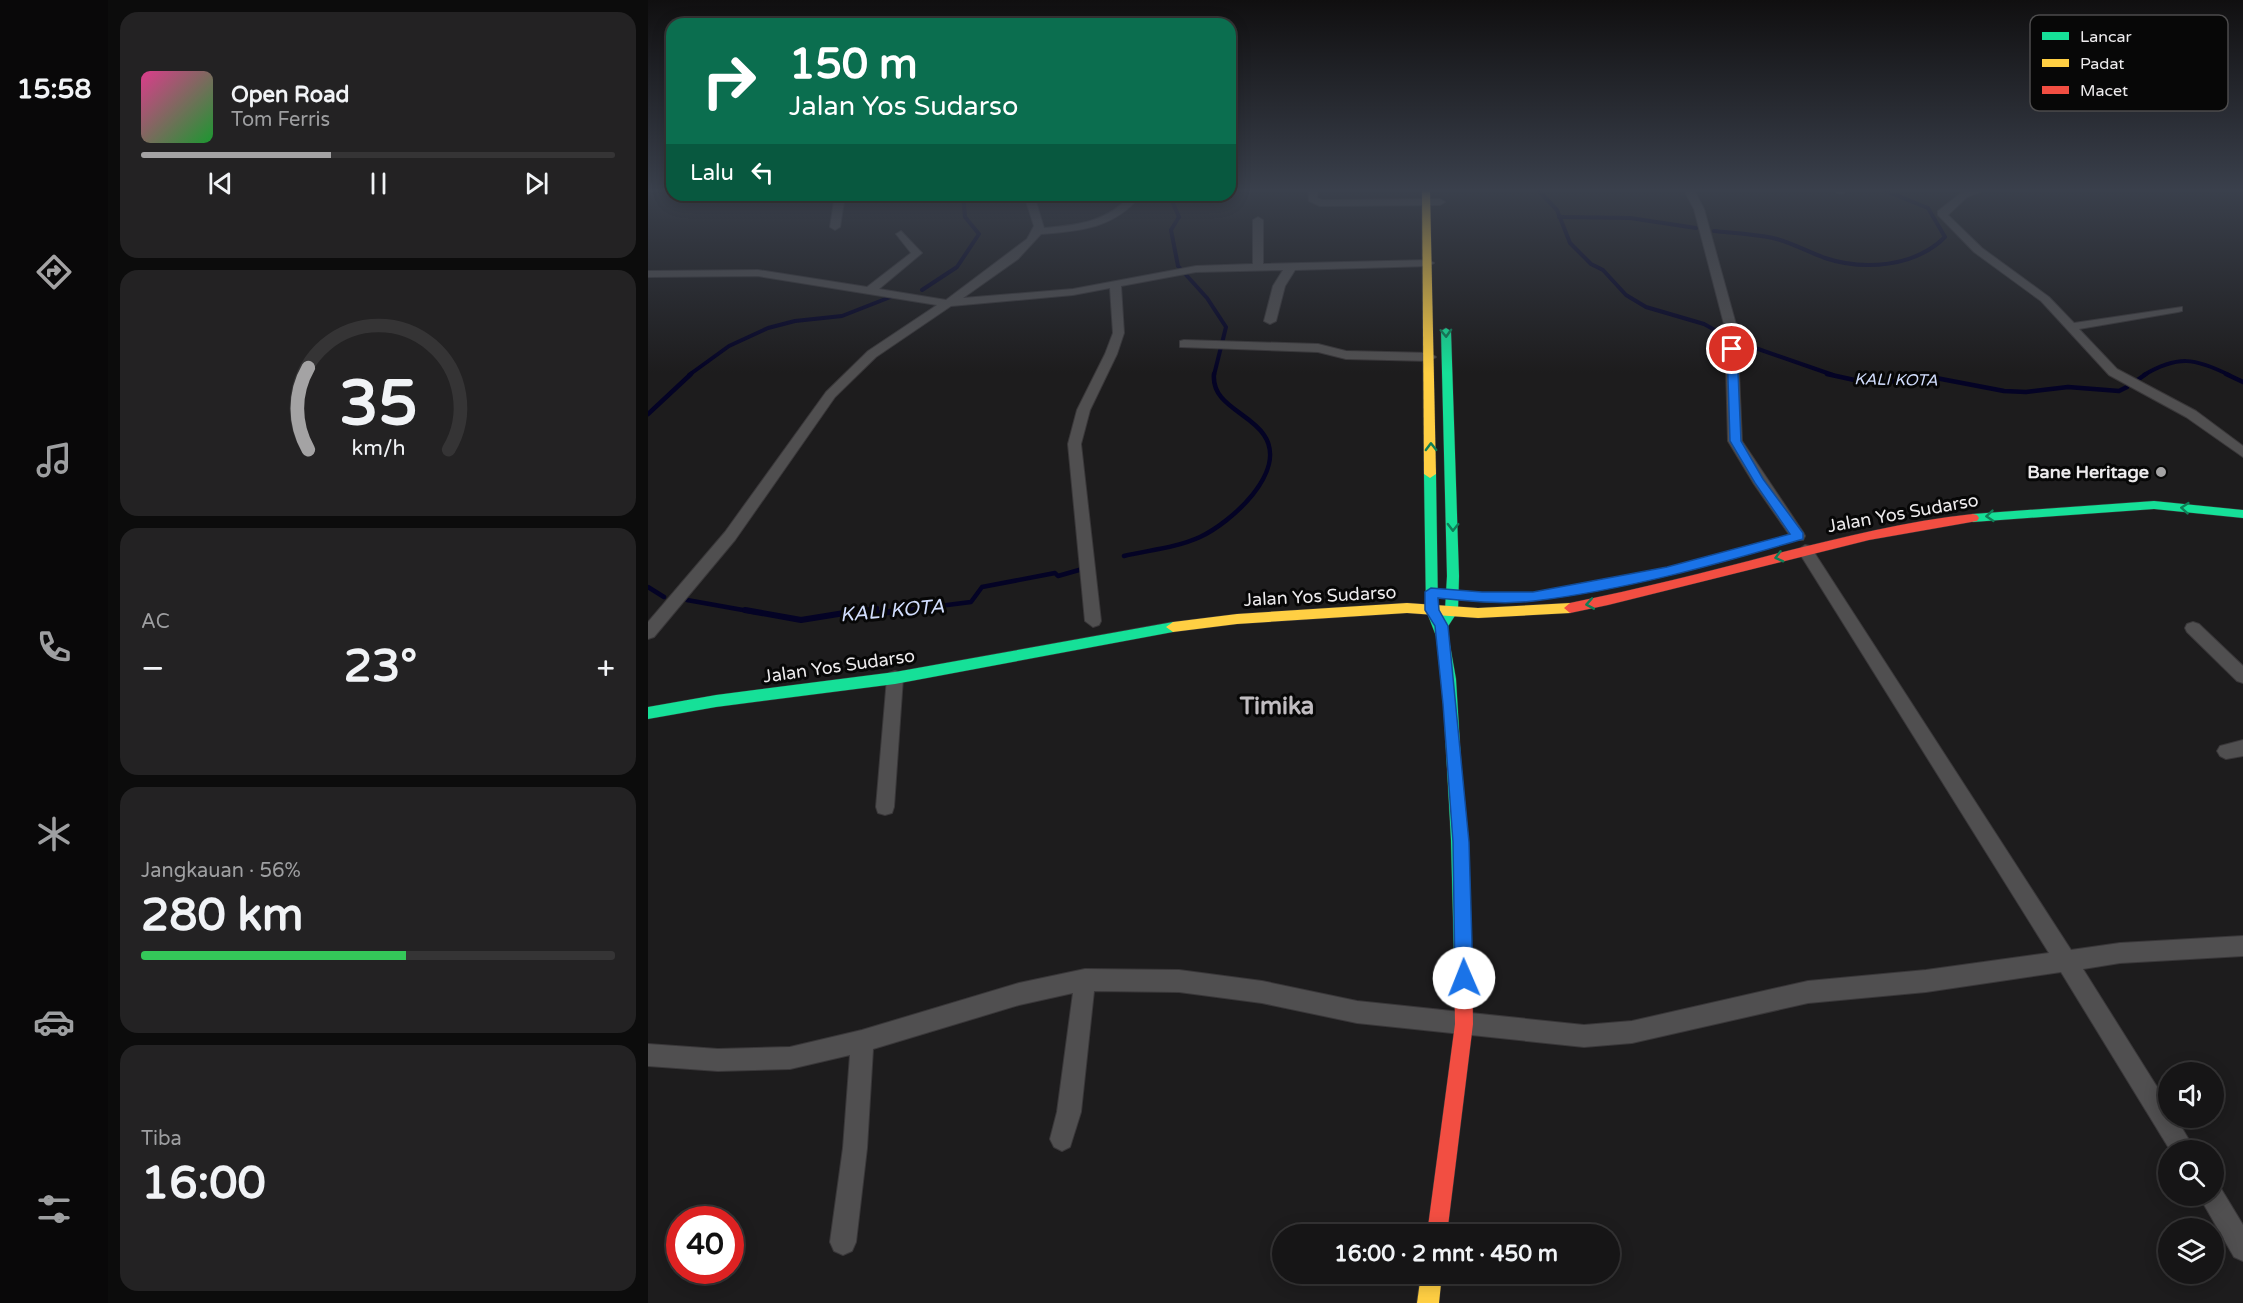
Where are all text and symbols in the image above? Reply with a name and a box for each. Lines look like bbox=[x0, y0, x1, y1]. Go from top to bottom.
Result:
legend bbox=[2030, 15, 2228, 111]
text: Lancar bbox=[2080, 27, 2132, 47]
text: 150 m bbox=[789, 39, 918, 90]
icon: right bbox=[690, 42, 768, 120]
text: Padat bbox=[2080, 54, 2124, 74]
text: 15:58 bbox=[17, 73, 91, 106]
text: Macet bbox=[2080, 81, 2128, 101]
text: Open Road bbox=[231, 82, 349, 108]
text: Jalan Yos Sudarso bbox=[789, 90, 1019, 123]
text: Tom Ferris bbox=[231, 108, 330, 132]
icon: left bbox=[746, 156, 779, 189]
text: Lalu bbox=[690, 160, 734, 186]
icon: previous bbox=[204, 167, 237, 200]
icon: pause bbox=[362, 167, 395, 200]
icon: next bbox=[520, 167, 553, 200]
icon: directions bbox=[33, 251, 75, 293]
pin bbox=[1706, 323, 1757, 374]
one-way arrow bbox=[1439, 328, 1452, 337]
icon: arrive bbox=[1715, 332, 1748, 365]
text: 35 bbox=[339, 367, 417, 442]
water label: KALI KOTA bbox=[1854, 369, 1938, 391]
text: km/h bbox=[351, 436, 405, 462]
icon: music bbox=[33, 439, 75, 481]
one-way arrow bbox=[1425, 442, 1437, 451]
place label: Bane Heritage bbox=[2027, 461, 2149, 483]
marker: Bane Heritage bbox=[2154, 465, 2168, 479]
street label: Jalan Yos Sudarso bbox=[1826, 489, 1980, 537]
one-way arrow bbox=[2180, 502, 2189, 515]
one-way arrow bbox=[1986, 509, 1995, 522]
one-way arrow bbox=[1447, 523, 1459, 532]
one-way arrow bbox=[1774, 550, 1785, 562]
street label: Jalan Yos Sudarso bbox=[1243, 581, 1397, 611]
water label: KALI KOTA bbox=[839, 594, 945, 628]
one-way arrow bbox=[1585, 597, 1595, 610]
text: AC bbox=[141, 610, 170, 634]
icon: phone bbox=[33, 626, 75, 668]
text: 23° bbox=[344, 640, 417, 694]
street label: Jalan Yos Sudarso bbox=[762, 644, 916, 688]
text: − bbox=[141, 649, 165, 688]
text: + bbox=[596, 649, 615, 688]
district label: Timika bbox=[1239, 692, 1314, 721]
icon: climate bbox=[33, 813, 75, 855]
text: Jangkauan · 56% bbox=[141, 859, 301, 883]
text: 280 km bbox=[141, 889, 303, 943]
position arrow bbox=[1432, 946, 1496, 1010]
icon: car bbox=[33, 1001, 75, 1043]
map controls bbox=[2158, 1062, 2224, 1284]
button: sound bbox=[2158, 1062, 2224, 1128]
text: Tiba bbox=[141, 1127, 182, 1151]
button: search bbox=[2158, 1140, 2224, 1206]
text: 16:00 bbox=[141, 1157, 266, 1211]
icon: filters bbox=[33, 1188, 75, 1230]
speed limit sign: 40 bbox=[666, 1206, 744, 1284]
button: layers bbox=[2158, 1218, 2224, 1284]
text: 16:00 · 2 mnt · 450 m bbox=[1334, 1241, 1558, 1267]

